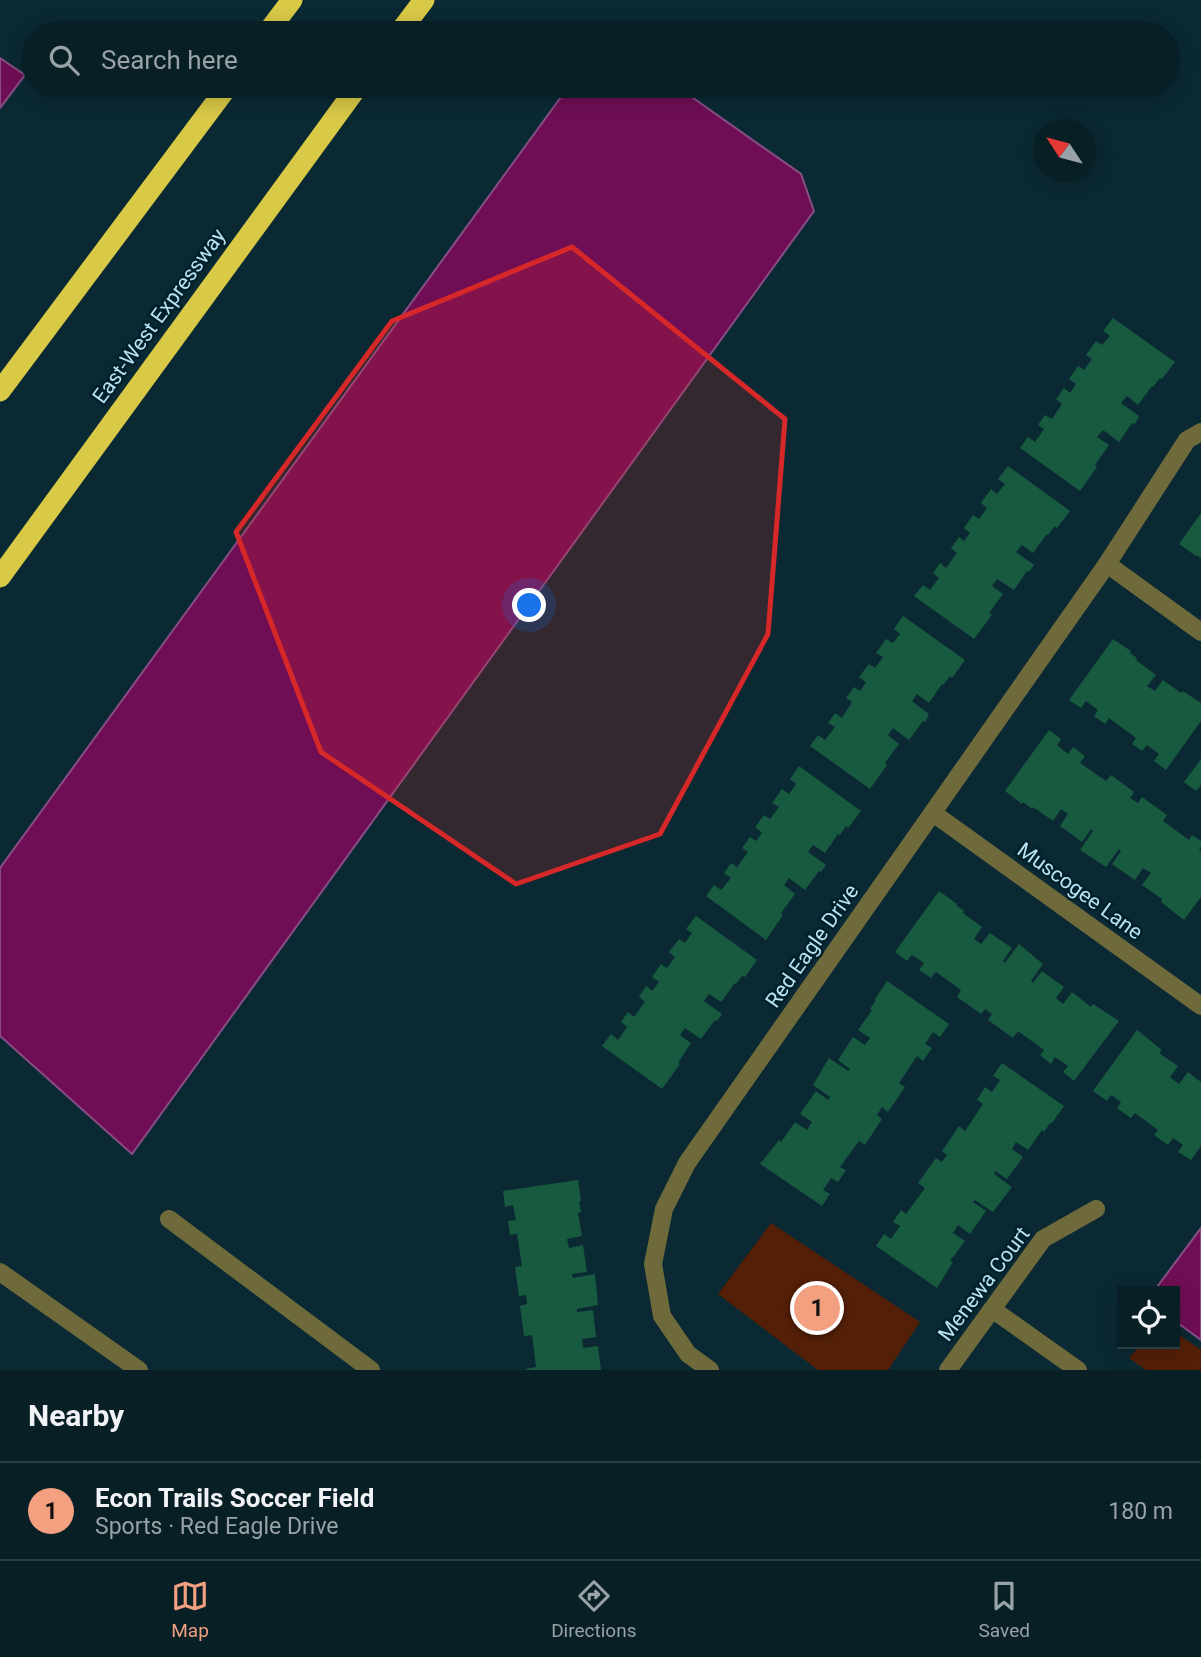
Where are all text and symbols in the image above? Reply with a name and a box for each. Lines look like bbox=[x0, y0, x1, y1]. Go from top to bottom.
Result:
search box bbox=[21, 21, 1180, 98]
icon: search bbox=[45, 41, 83, 79]
text: Search here bbox=[101, 45, 238, 75]
north arrow bbox=[1033, 119, 1096, 182]
street label: East-West Expressway bbox=[88, 224, 230, 408]
your location bbox=[512, 588, 546, 622]
street label: Muscogee Lane bbox=[1013, 838, 1147, 944]
street label: Red Eagle Drive bbox=[761, 880, 863, 1012]
street label: Menewa Court bbox=[933, 1222, 1035, 1346]
pin: 1 bbox=[794, 1282, 840, 1334]
map controls bbox=[1117, 1286, 1180, 1349]
button: locate bbox=[1117, 1286, 1180, 1349]
text: Nearby bbox=[28, 1398, 124, 1433]
text: Econ Trails Soccer Field bbox=[95, 1483, 374, 1513]
text: 1 bbox=[44, 1498, 58, 1525]
text: 180 m bbox=[1108, 1498, 1173, 1525]
text: Sports · Red Eagle Drive bbox=[95, 1513, 339, 1540]
tab: Map bbox=[171, 1577, 209, 1642]
tab: Directions bbox=[551, 1577, 636, 1642]
tab: Saved bbox=[979, 1577, 1030, 1642]

